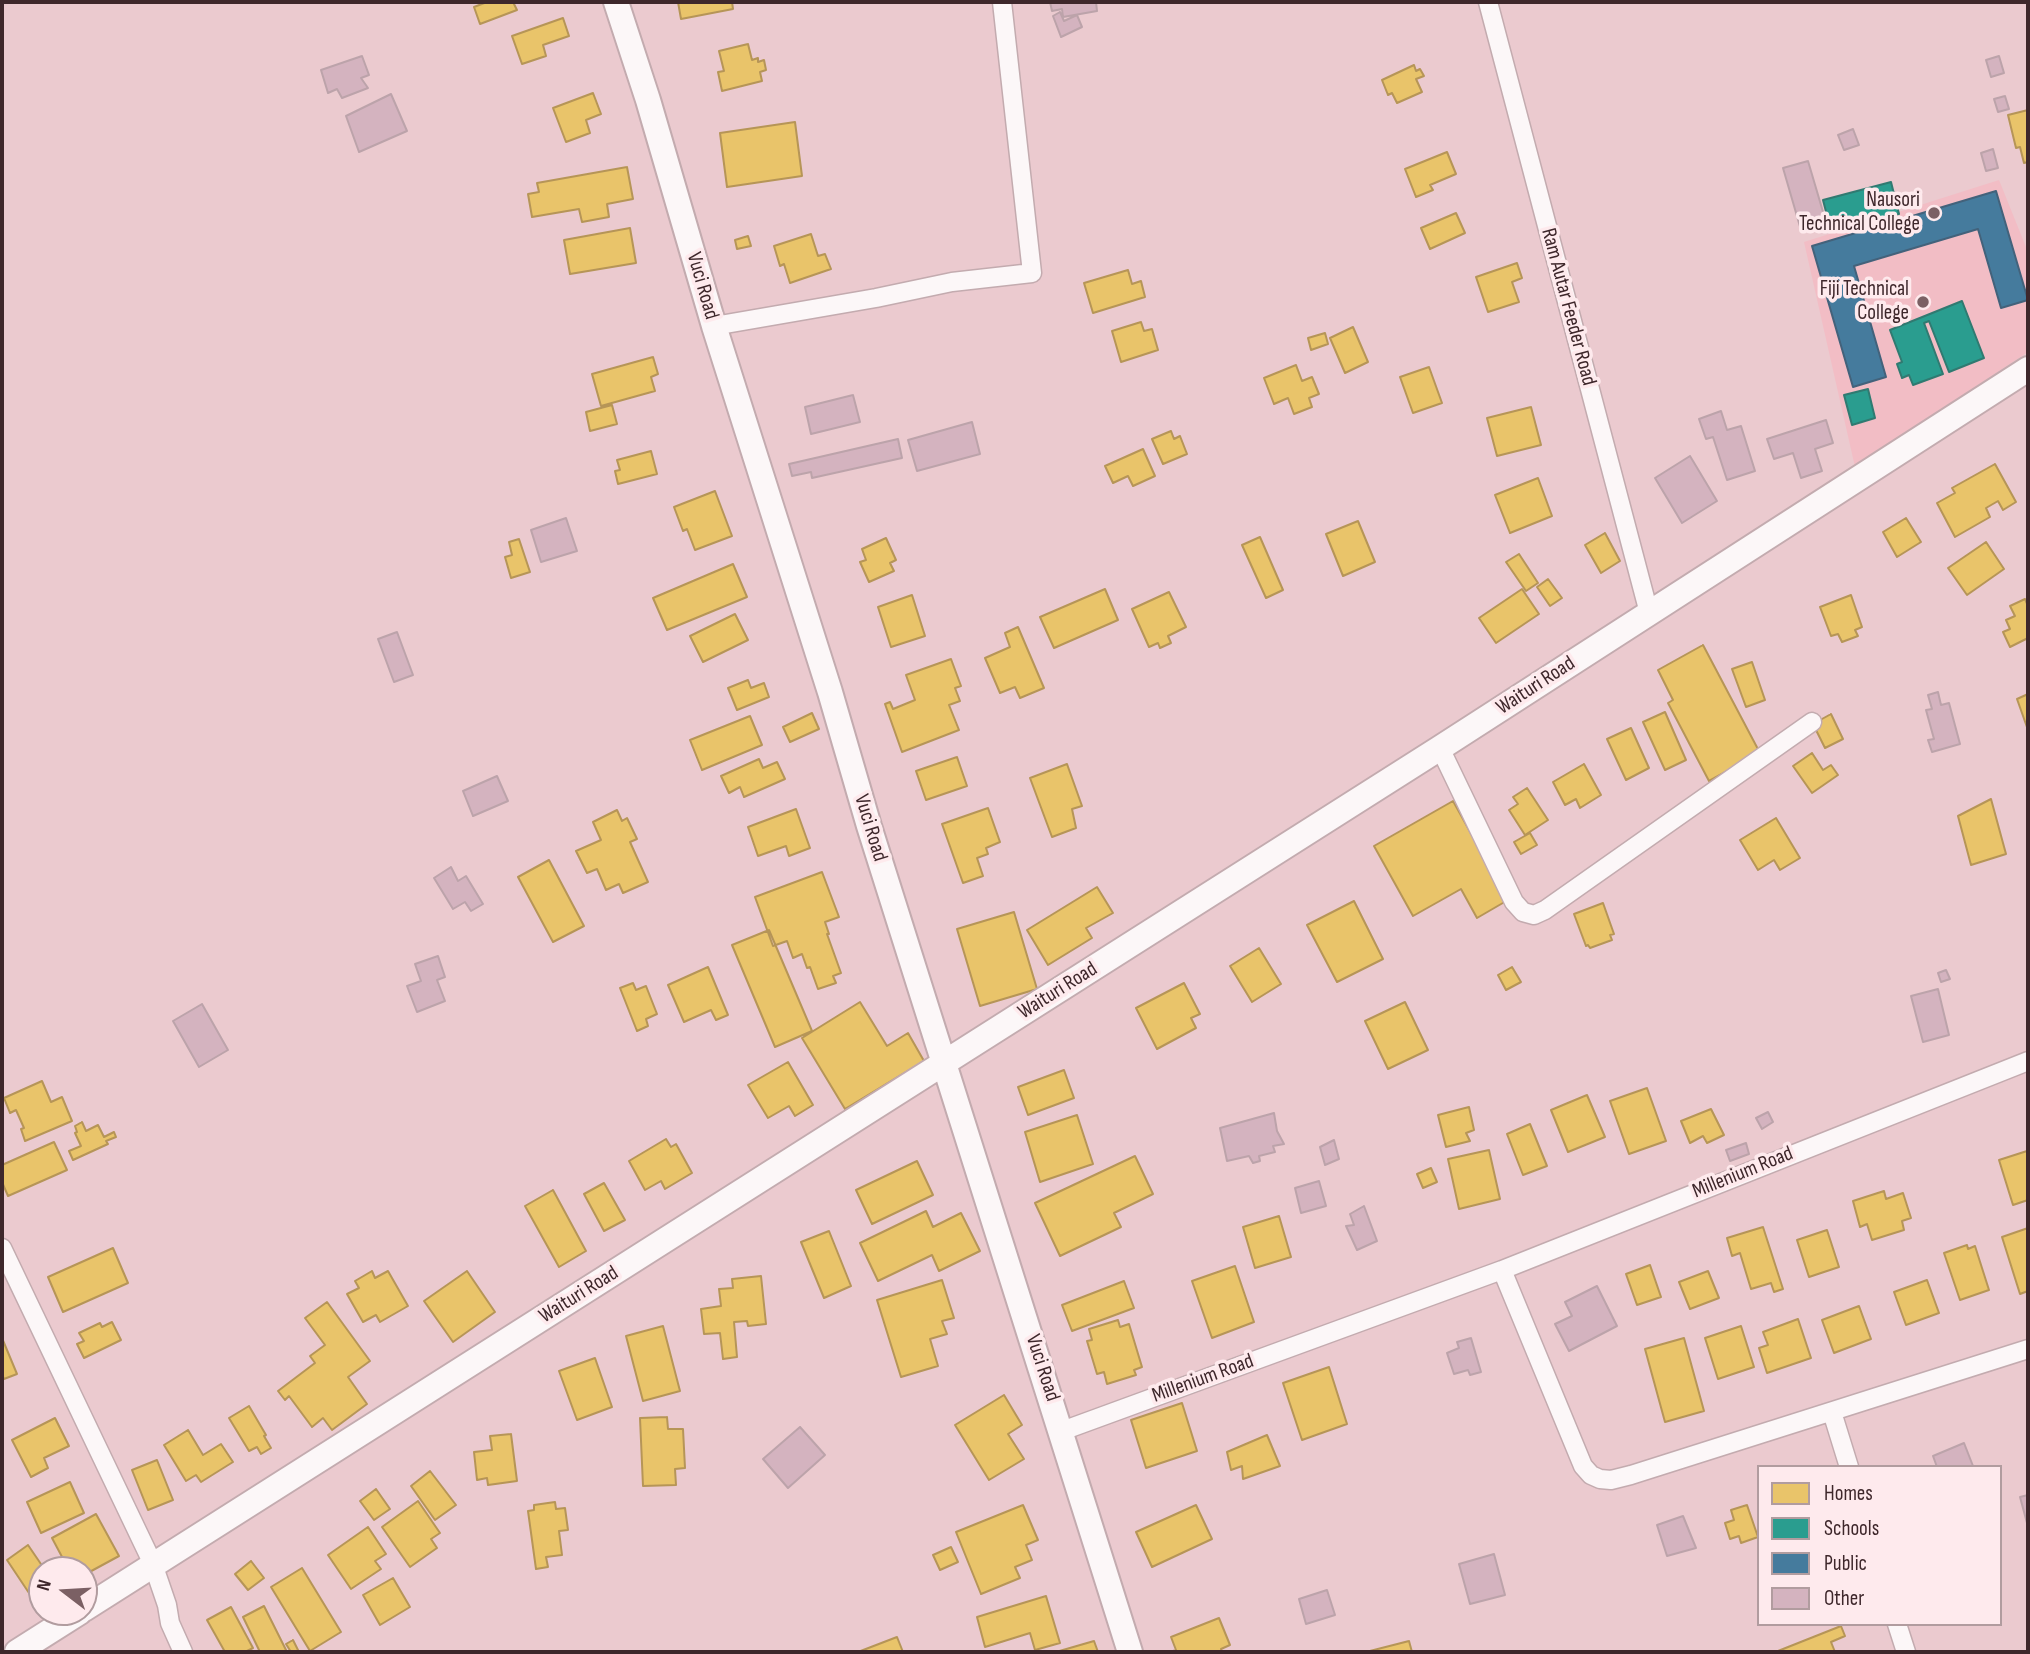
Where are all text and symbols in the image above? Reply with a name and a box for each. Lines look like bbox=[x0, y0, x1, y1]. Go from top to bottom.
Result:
place label: Nausori Technical College bbox=[1799, 188, 1920, 238]
marker: Nausori Technical College bbox=[1926, 205, 1942, 221]
street label: Ram Autar Feeder Road bbox=[1535, 226, 1601, 388]
street label: Vuci Road bbox=[680, 250, 724, 322]
place label: Fiji Technical College bbox=[1820, 277, 1909, 327]
marker: Fiji Technical College bbox=[1915, 294, 1931, 310]
street label: Waituri Road bbox=[1492, 651, 1580, 721]
street label: Vuci Road bbox=[848, 792, 892, 864]
street label: Waituri Road bbox=[1014, 957, 1102, 1025]
street label: Millenium Road bbox=[1689, 1141, 1797, 1205]
street label: Waituri Road bbox=[535, 1261, 623, 1329]
street label: Vuci Road bbox=[1019, 1332, 1065, 1404]
street label: Millenium Road bbox=[1149, 1349, 1257, 1409]
legend bbox=[1757, 1465, 2002, 1626]
text: Homes bbox=[1824, 1481, 1873, 1506]
text: Schools bbox=[1824, 1516, 1879, 1541]
text: Public bbox=[1824, 1551, 1867, 1576]
north arrow bbox=[28, 1556, 98, 1626]
text: N bbox=[32, 1577, 57, 1594]
text: Other bbox=[1824, 1586, 1864, 1611]

